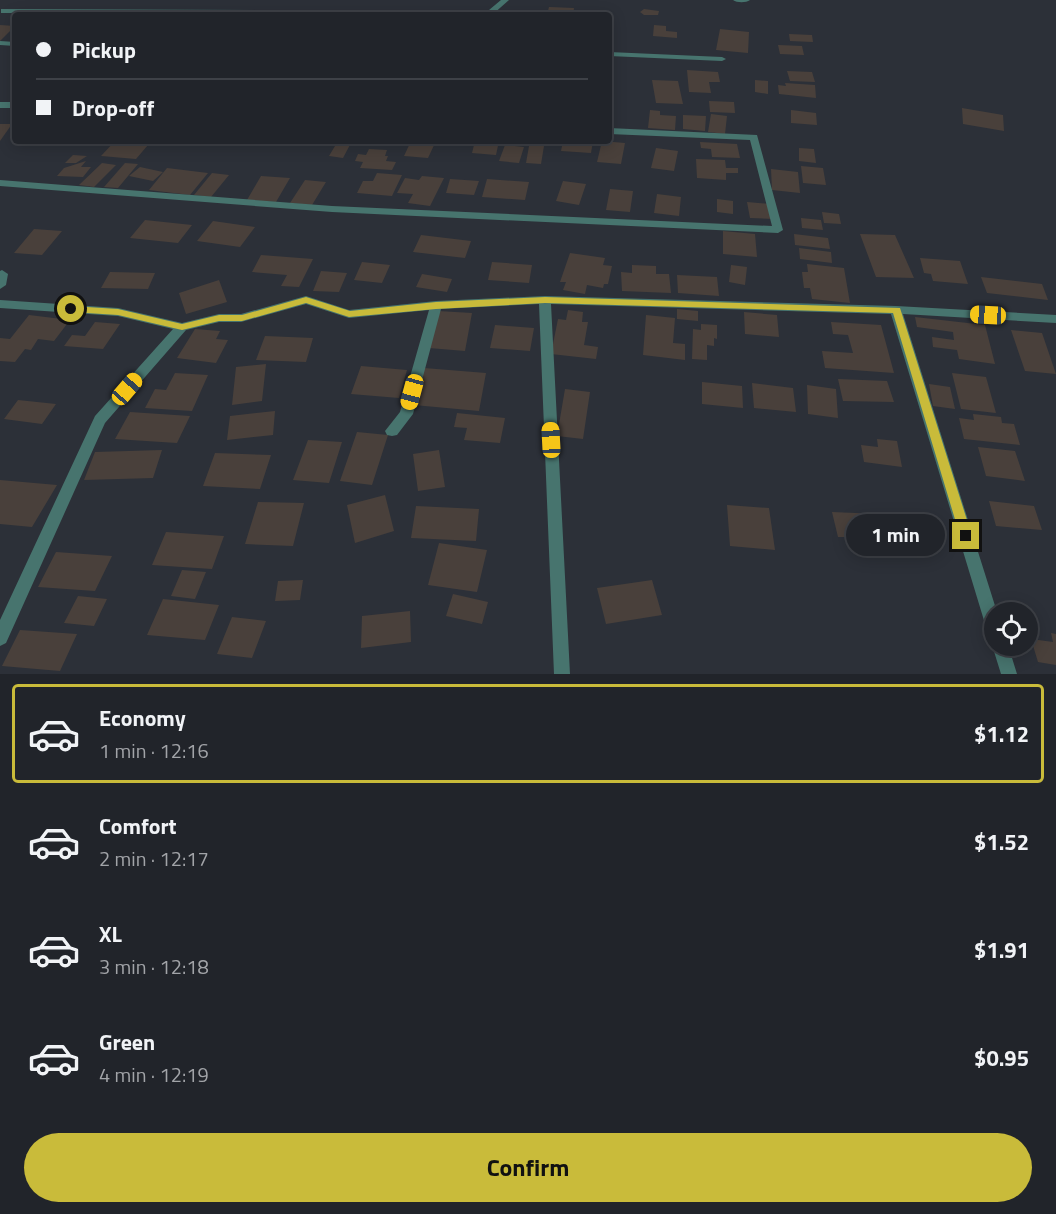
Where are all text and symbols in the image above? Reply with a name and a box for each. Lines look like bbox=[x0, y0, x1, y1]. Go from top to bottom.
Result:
text: Pickup bbox=[72, 33, 136, 67]
text: Drop-off bbox=[72, 91, 154, 125]
route start bbox=[57, 295, 84, 322]
car bbox=[970, 305, 1006, 325]
car bbox=[108, 370, 146, 408]
car bbox=[399, 372, 425, 412]
car bbox=[541, 422, 561, 458]
callout: 1 min bbox=[846, 515, 945, 557]
text: 1 min bbox=[871, 519, 920, 550]
route end bbox=[952, 522, 979, 549]
map controls bbox=[984, 602, 1038, 656]
button: locate bbox=[984, 602, 1038, 656]
text: Economy bbox=[99, 701, 186, 735]
icon: car bbox=[27, 707, 81, 761]
text: $1.12 bbox=[974, 717, 1029, 751]
text: 1 min · 12:16 bbox=[99, 735, 209, 766]
text: Comfort bbox=[99, 809, 177, 843]
icon: car bbox=[27, 815, 81, 869]
text: $1.52 bbox=[974, 825, 1029, 859]
text: 2 min · 12:17 bbox=[99, 843, 209, 874]
text: XL bbox=[99, 917, 122, 951]
icon: car bbox=[27, 923, 81, 977]
text: $1.91 bbox=[974, 933, 1029, 967]
text: 3 min · 12:18 bbox=[99, 951, 209, 982]
text: Green bbox=[99, 1025, 155, 1059]
icon: car bbox=[27, 1031, 81, 1085]
text: $0.95 bbox=[974, 1041, 1029, 1075]
text: 4 min · 12:19 bbox=[99, 1059, 209, 1090]
button: Confirm bbox=[24, 1133, 1032, 1202]

